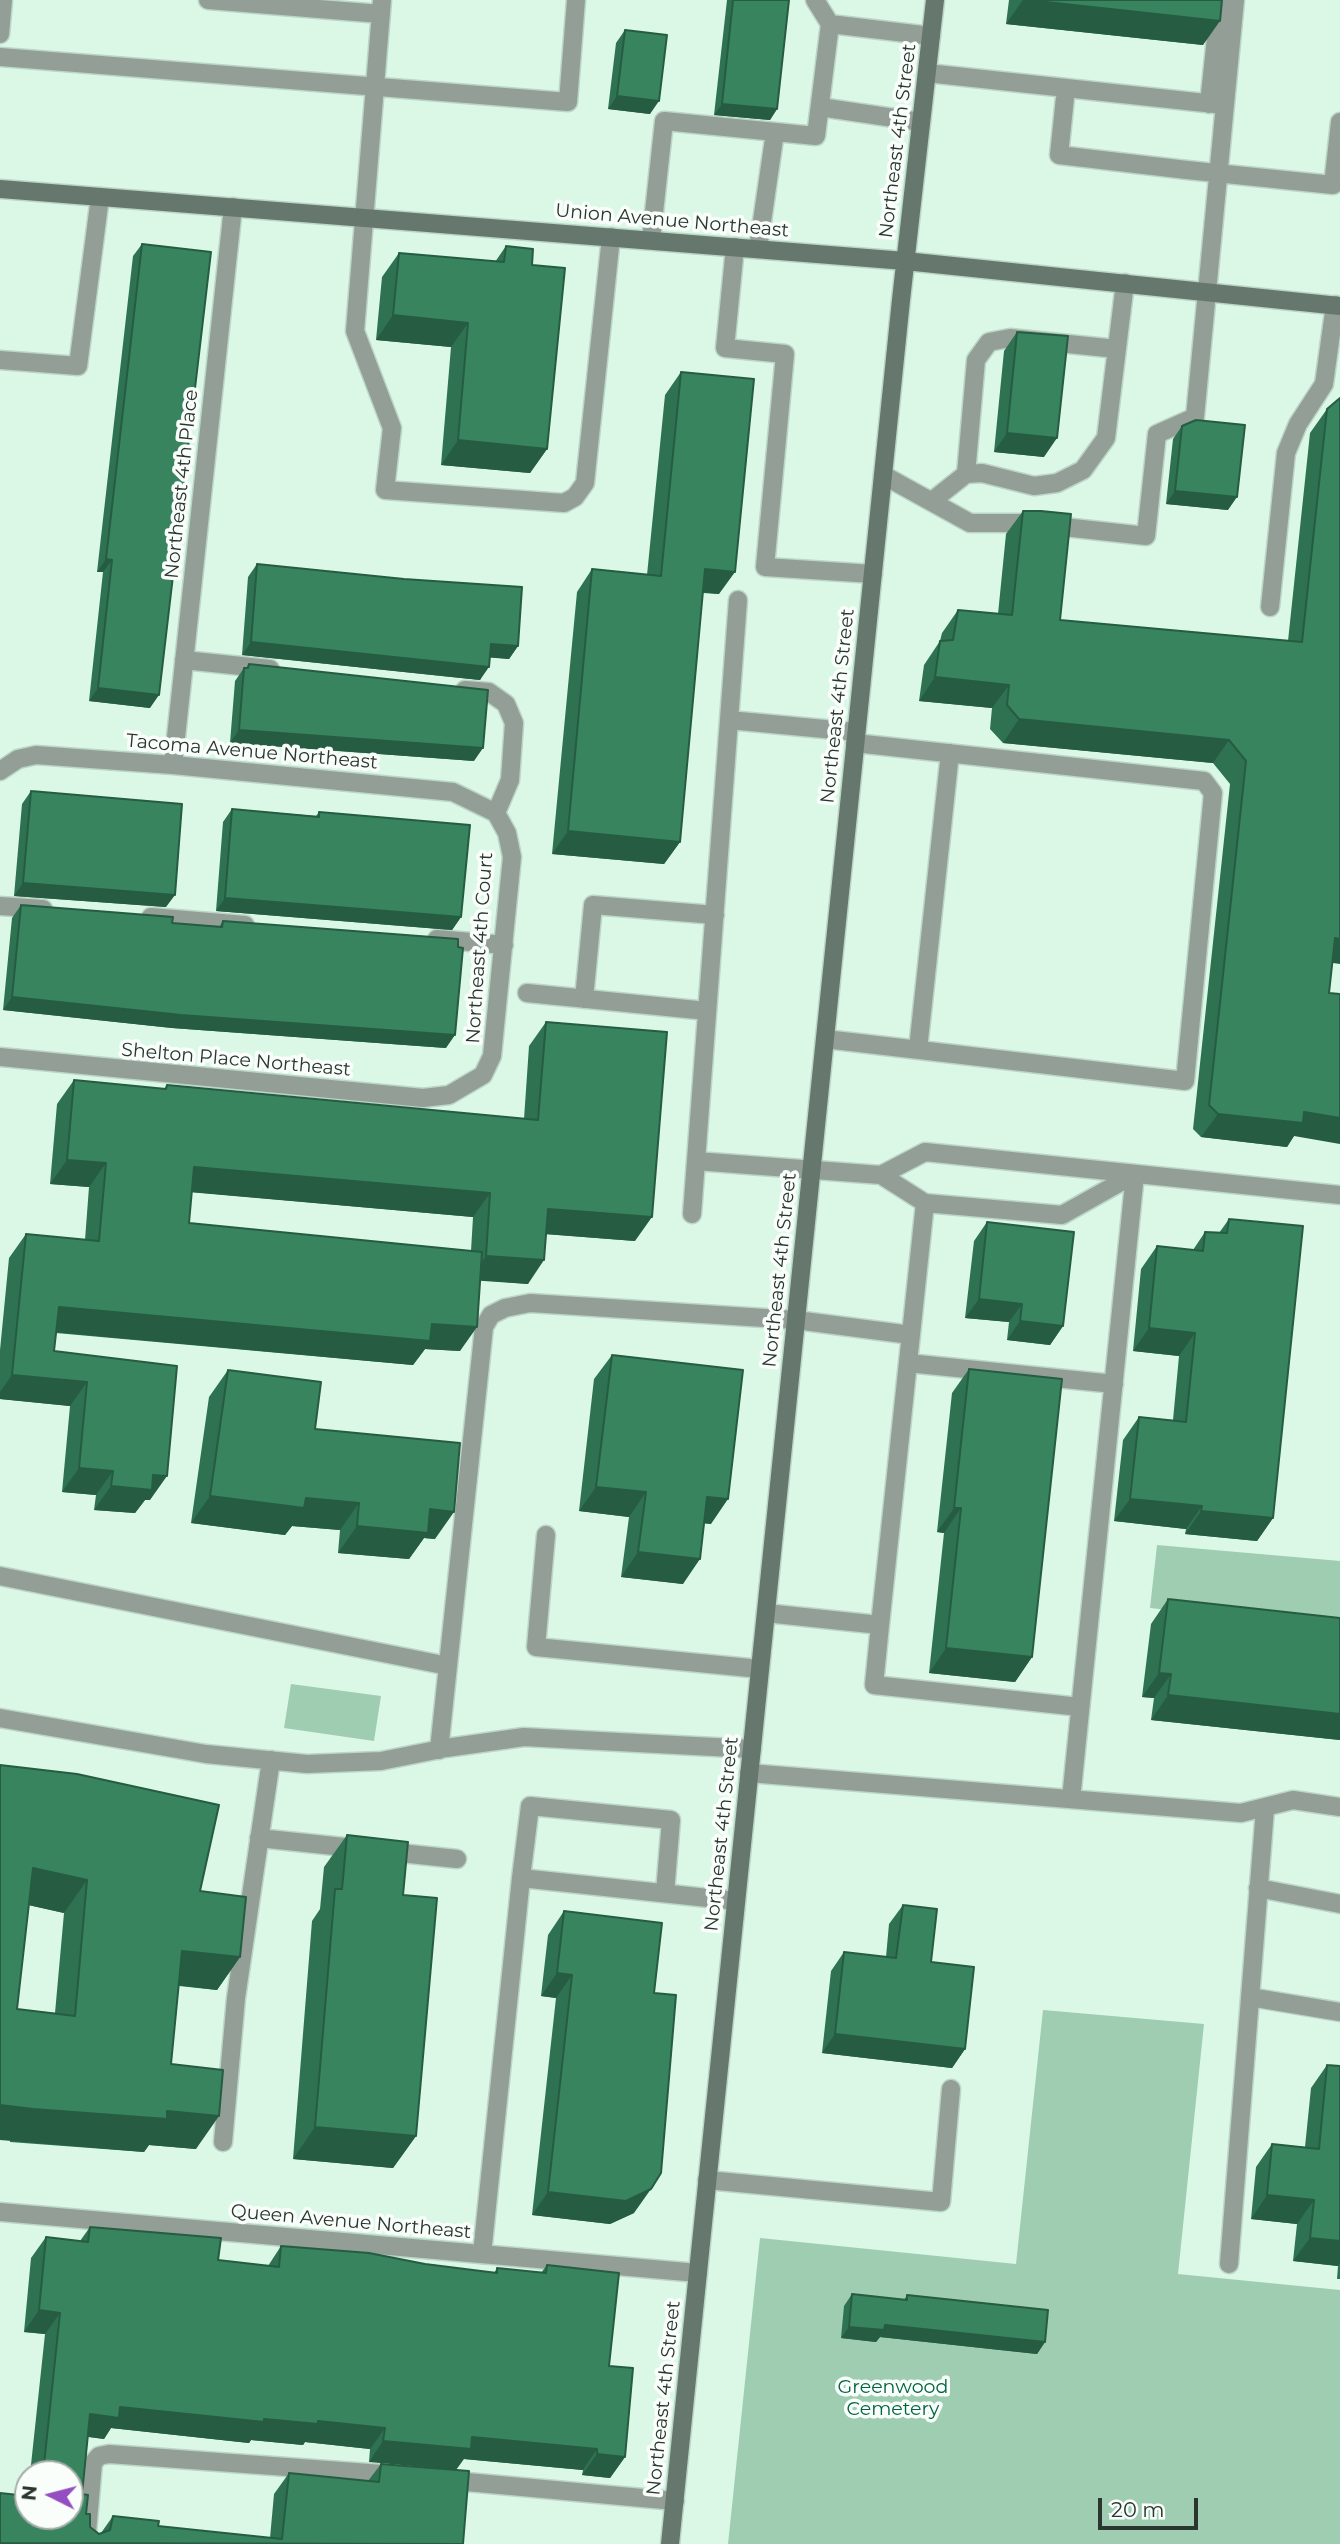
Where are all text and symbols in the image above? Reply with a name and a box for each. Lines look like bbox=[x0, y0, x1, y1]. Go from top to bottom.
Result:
street label: Northeast 4th Street bbox=[875, 42, 921, 240]
street label: Union Avenue Northeast bbox=[554, 199, 790, 243]
street label: Northeast 4th Place bbox=[161, 388, 203, 580]
street label: Northeast 4th Street bbox=[816, 607, 860, 805]
street label: Tacoma Avenue Northeast bbox=[125, 730, 379, 774]
street label: Northeast 4th Court bbox=[462, 852, 498, 1044]
street label: Shelton Place Northeast bbox=[120, 1039, 352, 1081]
street label: Northeast 4th Street bbox=[758, 1171, 802, 1369]
street label: Northeast 4th Street bbox=[700, 1735, 744, 1933]
street label: Queen Avenue Northeast bbox=[230, 2200, 472, 2244]
street label: Northeast 4th Street bbox=[642, 2299, 686, 2497]
park label: Greenwood Cemetery bbox=[838, 2376, 948, 2420]
north arrow bbox=[14, 2460, 84, 2530]
text: N bbox=[17, 2484, 42, 2502]
scale bar bbox=[1102, 2484, 1202, 2528]
text: 20 m bbox=[1111, 2497, 1165, 2522]

